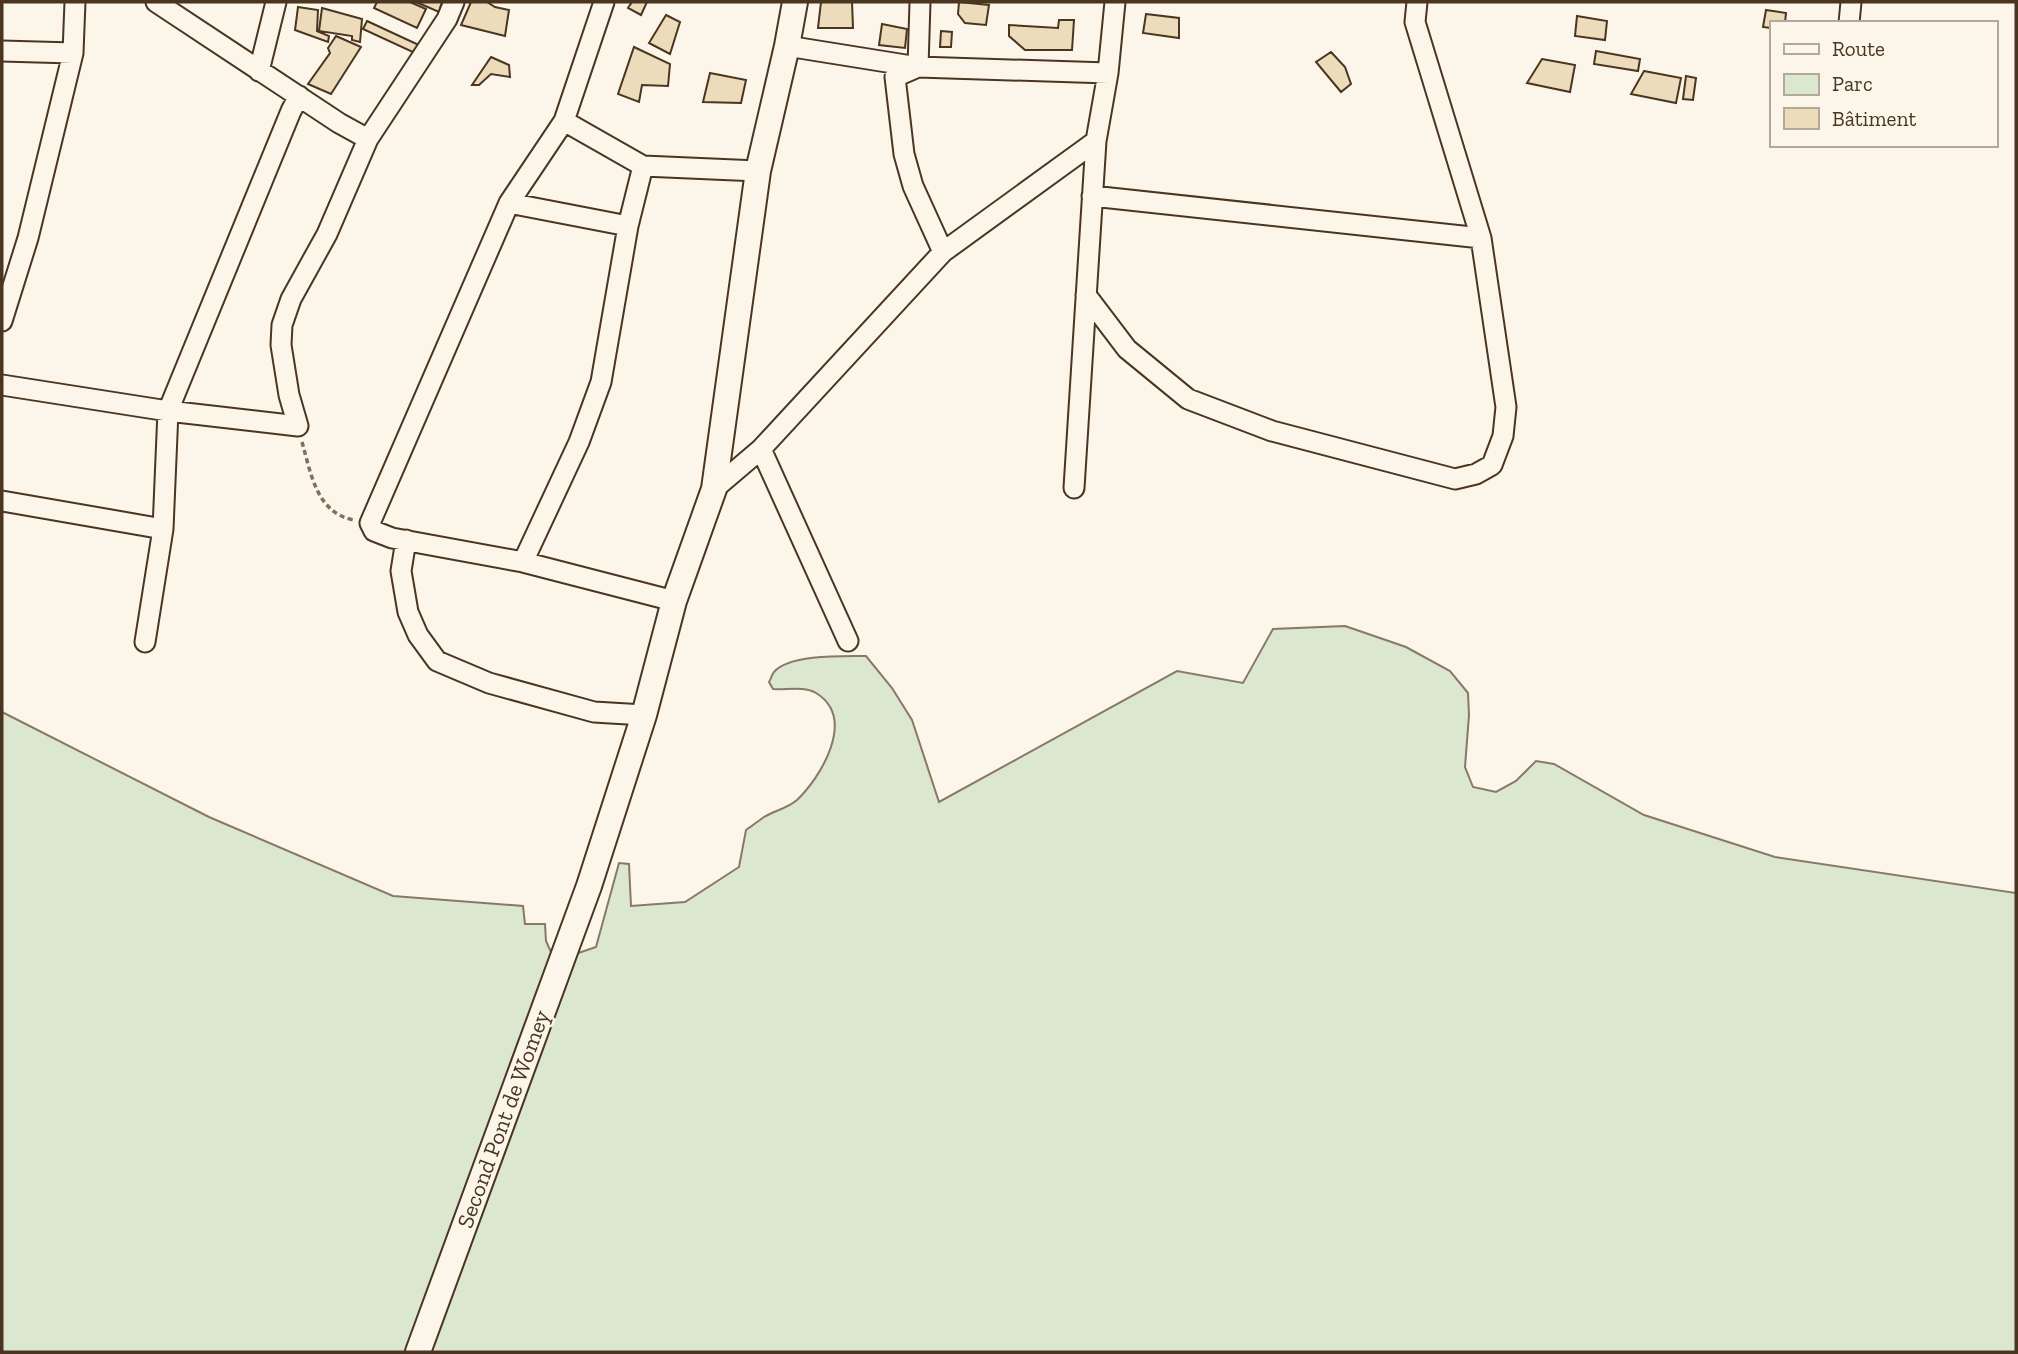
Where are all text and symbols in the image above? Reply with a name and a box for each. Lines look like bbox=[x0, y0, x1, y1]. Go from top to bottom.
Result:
legend bbox=[1770, 21, 1997, 147]
text: Route bbox=[1832, 36, 1885, 61]
text: Parc bbox=[1832, 71, 1873, 96]
text: Bâtiment bbox=[1832, 106, 1917, 131]
street label: Second Pont de Womey bbox=[450, 1006, 556, 1232]

